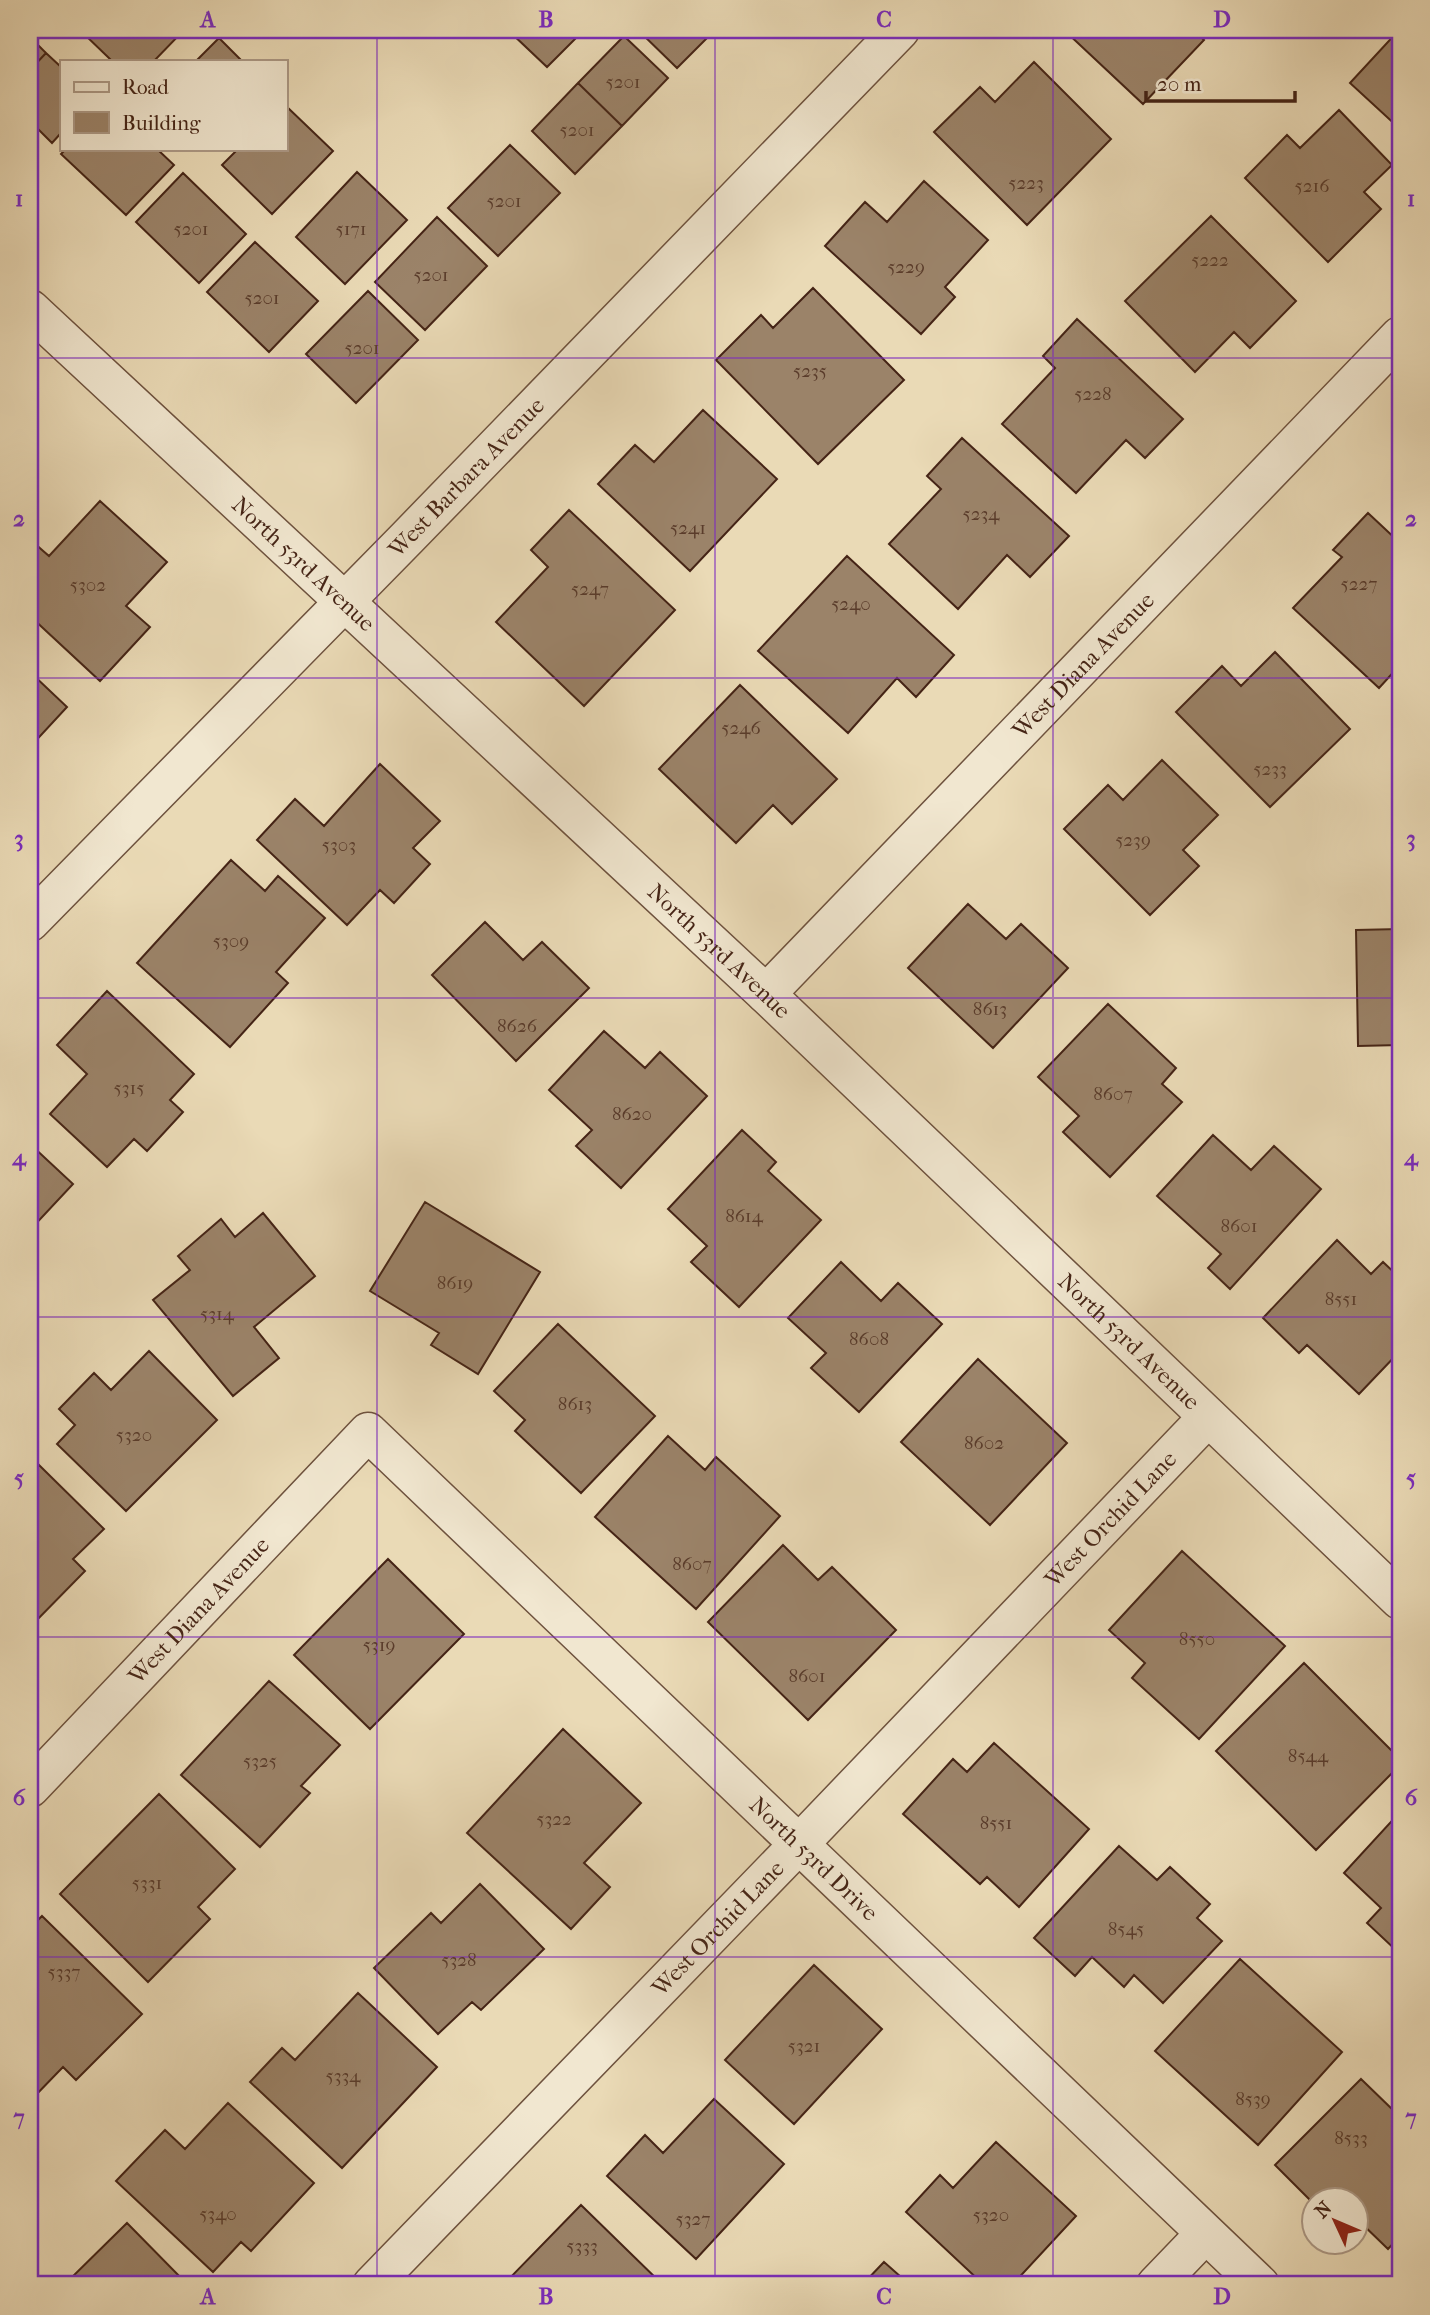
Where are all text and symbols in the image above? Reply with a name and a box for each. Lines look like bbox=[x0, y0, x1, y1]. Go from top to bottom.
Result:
text: A bbox=[199, 6, 217, 33]
text: B bbox=[539, 6, 554, 33]
text: C bbox=[876, 6, 892, 33]
text: D bbox=[1213, 6, 1231, 33]
legend bbox=[60, 60, 287, 150]
scale bar bbox=[1146, 60, 1295, 104]
house number: 5201 bbox=[605, 71, 641, 93]
text: 20 m bbox=[1157, 72, 1202, 96]
text: Road bbox=[122, 75, 169, 99]
text: Building bbox=[122, 111, 201, 135]
house number: 5201 bbox=[559, 119, 595, 141]
house number: 5223 bbox=[1008, 172, 1044, 194]
house number: 5216 bbox=[1295, 175, 1330, 197]
text: 1 bbox=[15, 185, 23, 212]
text: 1 bbox=[1407, 185, 1415, 212]
house number: 5201 bbox=[486, 190, 522, 212]
house number: 5201 bbox=[173, 218, 209, 240]
house number: 5171 bbox=[336, 218, 366, 240]
house number: 5222 bbox=[1191, 249, 1229, 271]
house number: 5229 bbox=[887, 256, 925, 278]
house number: 5201 bbox=[413, 264, 449, 286]
house number: 5201 bbox=[244, 287, 280, 309]
house number: 5201 bbox=[344, 337, 380, 359]
house number: 5235 bbox=[793, 360, 827, 382]
house number: 5228 bbox=[1074, 383, 1112, 405]
street label: West Barbara Avenue bbox=[382, 392, 550, 564]
street label: North 53rd Avenue bbox=[226, 491, 380, 637]
house number: 5234 bbox=[963, 503, 1000, 525]
text: 2 bbox=[13, 505, 25, 532]
text: 2 bbox=[1405, 505, 1417, 532]
house number: 5241 bbox=[670, 517, 706, 539]
house number: 5227 bbox=[1341, 573, 1377, 595]
house number: 5302 bbox=[70, 574, 106, 596]
house number: 5247 bbox=[571, 578, 609, 600]
street label: West Diana Avenue bbox=[1006, 587, 1160, 745]
house number: 5240 bbox=[831, 593, 871, 615]
house number: 5246 bbox=[721, 717, 761, 739]
house number: 5233 bbox=[1253, 758, 1287, 780]
text: 3 bbox=[14, 825, 24, 852]
text: 3 bbox=[1406, 825, 1416, 852]
house number: 5239 bbox=[1115, 829, 1151, 851]
house number: 5303 bbox=[322, 834, 356, 856]
street label: North 53rd Avenue bbox=[642, 878, 796, 1024]
house number: 5309 bbox=[213, 930, 249, 952]
house number: 8613 bbox=[973, 998, 1007, 1020]
house number: 8626 bbox=[497, 1015, 538, 1037]
house number: 5315 bbox=[114, 1077, 144, 1099]
house number: 8607 bbox=[1093, 1083, 1133, 1105]
house number: 8620 bbox=[612, 1103, 652, 1125]
text: 4 bbox=[11, 1144, 27, 1171]
text: 4 bbox=[1403, 1144, 1419, 1171]
house number: 8614 bbox=[725, 1205, 764, 1227]
house number: 8601 bbox=[1221, 1215, 1258, 1237]
street label: North 53rd Avenue bbox=[1053, 1268, 1205, 1415]
house number: 8619 bbox=[437, 1272, 473, 1294]
house number: 8551 bbox=[1325, 1288, 1357, 1310]
house number: 5314 bbox=[200, 1303, 235, 1325]
house number: 8608 bbox=[849, 1328, 889, 1350]
house number: 8613 bbox=[558, 1393, 592, 1415]
house number: 5320 bbox=[116, 1424, 152, 1446]
house number: 8602 bbox=[964, 1432, 1004, 1454]
street label: West Orchid Lane bbox=[1039, 1446, 1182, 1594]
text: 5 bbox=[14, 1464, 24, 1491]
text: 5 bbox=[1406, 1464, 1416, 1491]
street label: West Diana Avenue bbox=[122, 1532, 275, 1690]
house number: 8607 bbox=[672, 1553, 712, 1575]
house number: 8550 bbox=[1179, 1628, 1215, 1650]
house number: 5319 bbox=[363, 1634, 395, 1656]
house number: 8601 bbox=[789, 1665, 826, 1687]
house number: 8544 bbox=[1288, 1745, 1329, 1767]
house number: 5325 bbox=[243, 1750, 277, 1772]
text: 6 bbox=[13, 1784, 26, 1811]
text: 6 bbox=[1405, 1784, 1418, 1811]
street label: North 53rd Drive bbox=[744, 1791, 883, 1926]
house number: 5322 bbox=[536, 1808, 572, 1830]
house number: 8551 bbox=[980, 1812, 1012, 1834]
street label: West Orchid Lane bbox=[646, 1855, 790, 2002]
house number: 5331 bbox=[132, 1872, 162, 1894]
house number: 8545 bbox=[1108, 1918, 1144, 1940]
house number: 5328 bbox=[441, 1949, 477, 1971]
house number: 5337 bbox=[48, 1961, 80, 1983]
house number: 5321 bbox=[788, 2035, 820, 2057]
house number: 5334 bbox=[325, 2065, 361, 2087]
house number: 8539 bbox=[1235, 2088, 1271, 2110]
text: 7 bbox=[12, 2104, 25, 2131]
text: 7 bbox=[1404, 2104, 1417, 2131]
house number: 8533 bbox=[1334, 2127, 1368, 2149]
north arrow bbox=[1300, 2186, 1370, 2256]
text: N bbox=[1311, 2197, 1337, 2223]
house number: 5340 bbox=[199, 2203, 237, 2225]
house number: 5320 bbox=[973, 2204, 1009, 2226]
house number: 5327 bbox=[676, 2208, 710, 2230]
house number: 5333 bbox=[566, 2235, 598, 2257]
text: A bbox=[199, 2283, 217, 2310]
text: B bbox=[539, 2283, 554, 2310]
text: C bbox=[876, 2283, 892, 2310]
text: D bbox=[1213, 2283, 1231, 2310]

